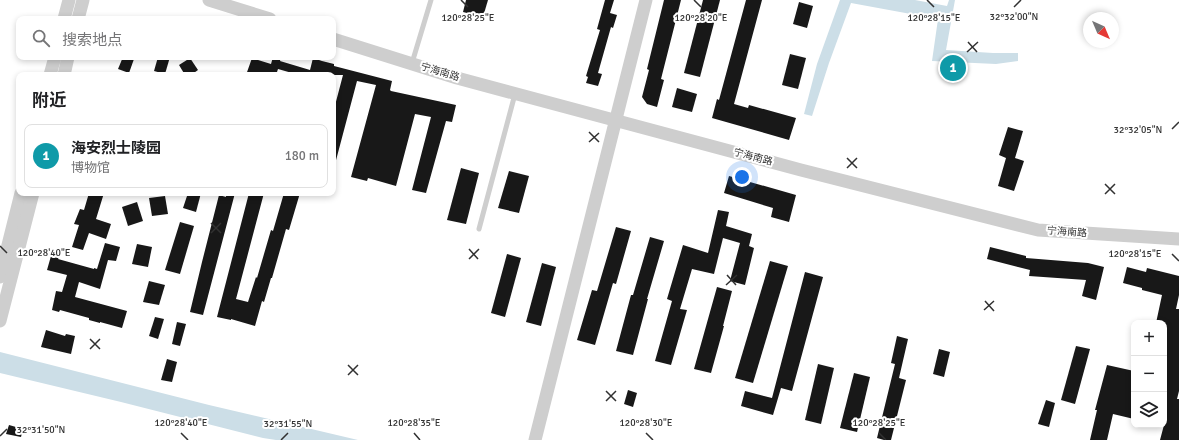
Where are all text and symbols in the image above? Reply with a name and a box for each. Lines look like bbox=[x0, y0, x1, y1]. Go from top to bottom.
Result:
text: 32°32'00"N bbox=[990, 11, 1038, 23]
text: 120°28'25"E bbox=[441, 12, 495, 24]
text: 120°28'20"E bbox=[674, 12, 728, 24]
text: 120°28'15"E bbox=[907, 12, 961, 24]
north arrow bbox=[1083, 12, 1119, 48]
search box bbox=[16, 16, 336, 60]
icon: search bbox=[30, 27, 52, 49]
text: 搜索地点 bbox=[62, 31, 122, 49]
pin: 1 bbox=[940, 53, 966, 83]
street label: 宁海南路 bbox=[419, 60, 461, 84]
text: 附近 bbox=[32, 90, 66, 111]
text: 32°32'05"N bbox=[1114, 124, 1162, 136]
text: 海安烈士陵园 bbox=[71, 139, 161, 157]
street label: 宁海南路 bbox=[732, 146, 774, 168]
text: 1 bbox=[42, 148, 50, 164]
text: 180 m bbox=[285, 148, 319, 164]
text: 博物馆 bbox=[71, 160, 110, 176]
your location bbox=[732, 167, 752, 187]
street label: 宁海南路 bbox=[1047, 225, 1087, 239]
text: 120°28'40"E bbox=[17, 247, 71, 259]
text: 120°28'15"E bbox=[1108, 248, 1162, 260]
map controls bbox=[1131, 320, 1167, 428]
button: + bbox=[1131, 320, 1167, 356]
button: − bbox=[1131, 356, 1167, 392]
button: layers bbox=[1131, 392, 1167, 428]
text: 120°28'40"E bbox=[154, 417, 208, 429]
text: 120°28'35"E bbox=[387, 417, 441, 429]
text: 120°28'30"E bbox=[619, 417, 673, 429]
text: 120°28'25"E bbox=[852, 417, 906, 429]
text: 32°31'55"N bbox=[264, 418, 312, 430]
text: 32°31'50"N bbox=[17, 424, 65, 436]

